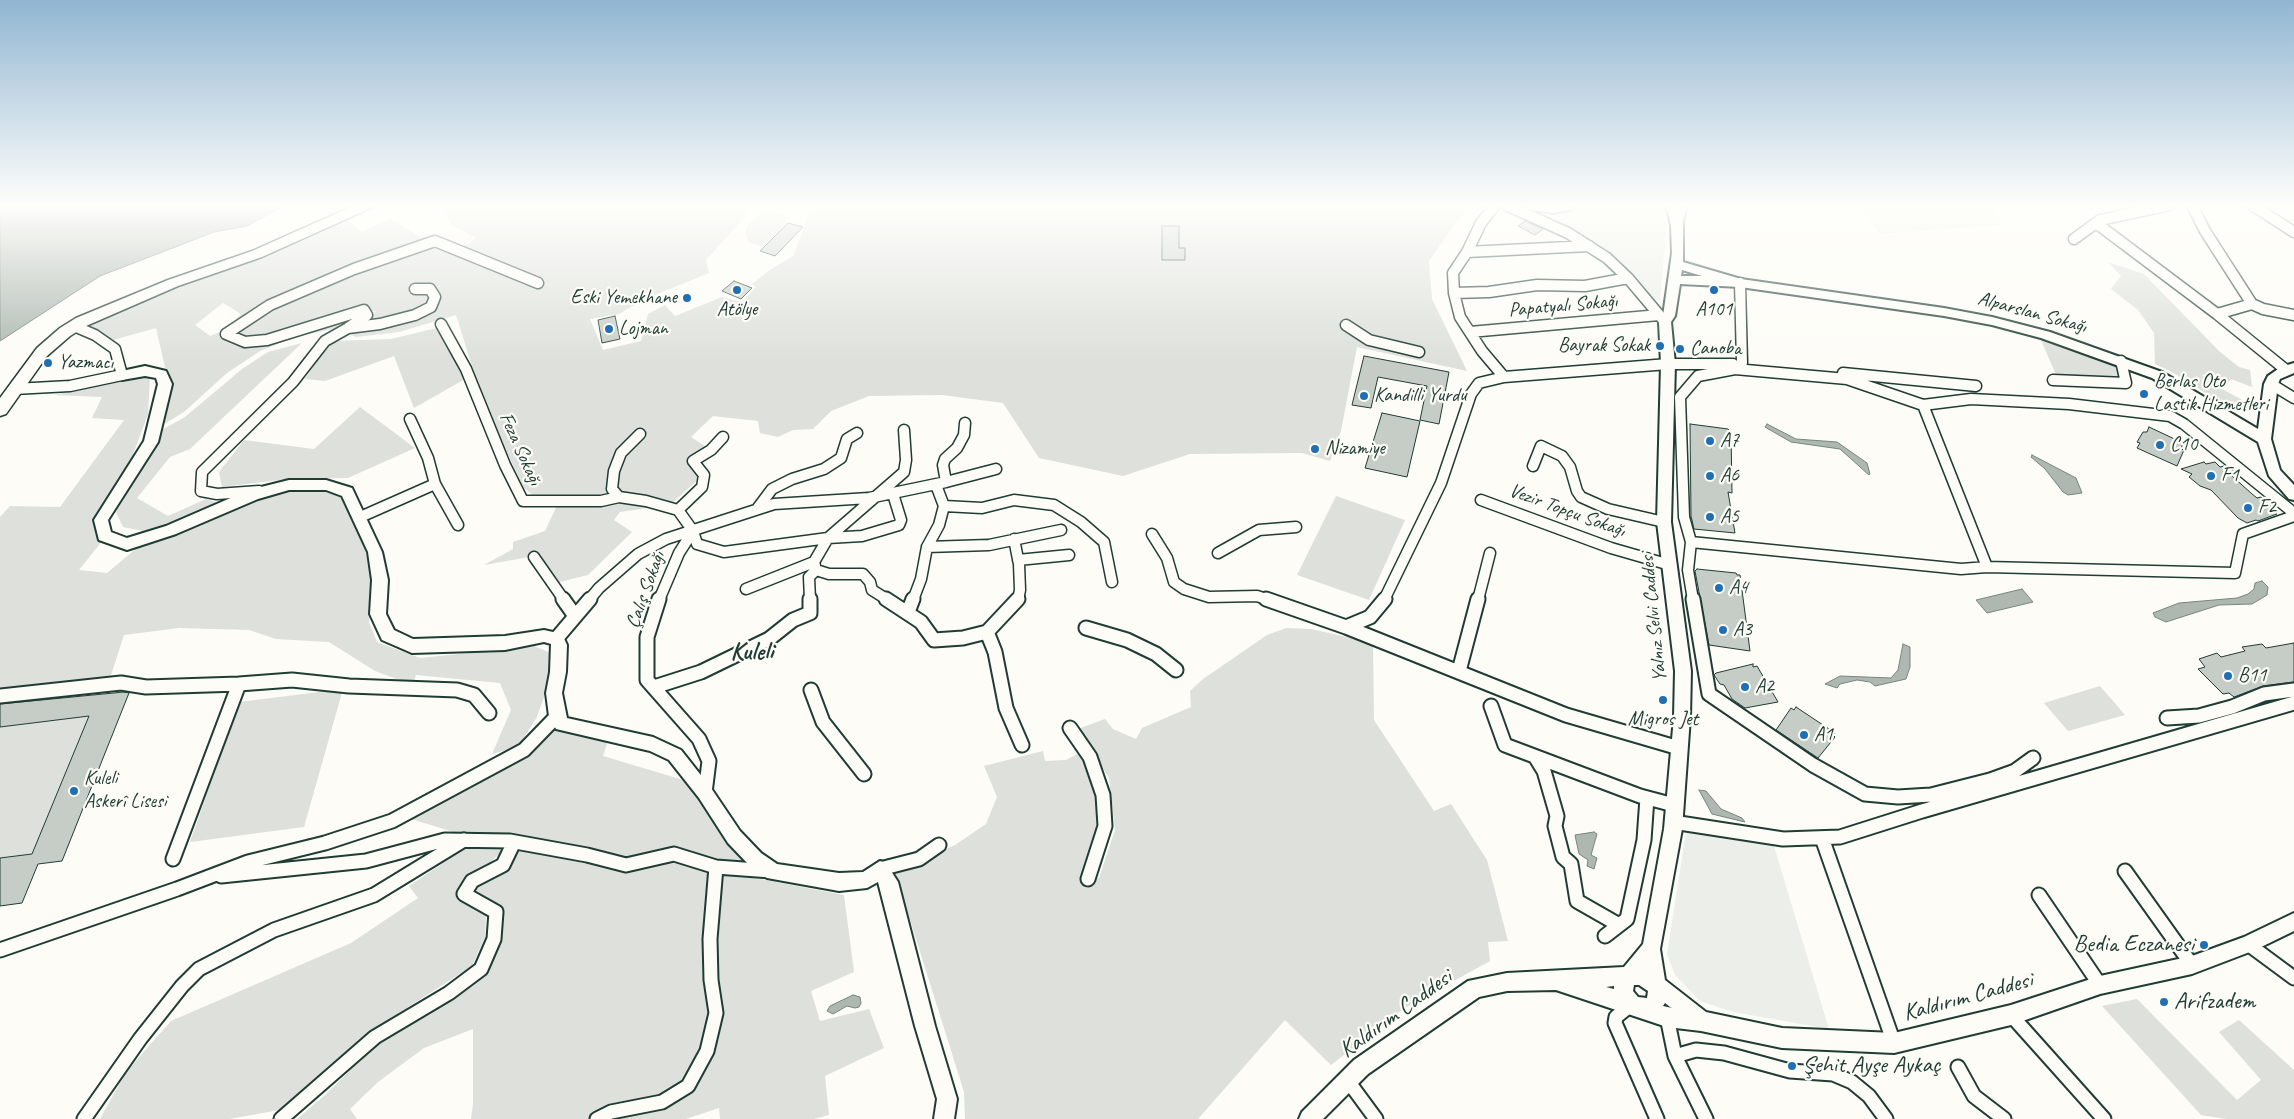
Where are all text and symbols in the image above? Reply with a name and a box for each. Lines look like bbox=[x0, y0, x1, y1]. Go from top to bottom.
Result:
marker: Atölye bbox=[731, 284, 743, 296]
marker: A101 bbox=[1708, 284, 1720, 296]
place label: Eski Yemekhane bbox=[571, 286, 677, 310]
street label: Alparslan Sokağı bbox=[1975, 287, 2089, 339]
street label: Papatyalı Sokağı bbox=[1508, 289, 1618, 323]
marker: Eski Yemekhane bbox=[681, 292, 693, 304]
place label: Atölye bbox=[717, 298, 757, 322]
place label: A101 bbox=[1695, 298, 1733, 322]
place label: Lojman bbox=[619, 317, 668, 341]
marker: Lojman bbox=[603, 323, 615, 335]
place label: Bayrak Sokak bbox=[1558, 334, 1650, 358]
place label: Canoba bbox=[1690, 337, 1741, 361]
marker: Bayrak Sokak bbox=[1654, 340, 1666, 352]
marker: Canoba bbox=[1674, 343, 1686, 355]
place label: Yazmacı bbox=[58, 351, 113, 375]
marker: Yazmacı bbox=[42, 357, 54, 369]
place label: Berlas Oto Lastik Hizmetleri bbox=[2154, 370, 2268, 417]
place label: Kandilli Yurdu bbox=[1374, 384, 1467, 408]
marker: Berlas Oto Lastik Hizmetleri bbox=[2138, 388, 2150, 400]
marker: Kandilli Yurdu bbox=[1358, 390, 1370, 402]
street label: Feza Sokağı bbox=[493, 409, 547, 489]
place label: A7 bbox=[1720, 429, 1739, 453]
place label: C10 bbox=[2170, 433, 2197, 457]
marker: A7 bbox=[1704, 435, 1716, 447]
place label: Nizamiye bbox=[1325, 437, 1385, 461]
marker: C10 bbox=[2154, 439, 2166, 451]
marker: Nizamiye bbox=[1309, 443, 1321, 455]
place label: A6 bbox=[1720, 464, 1739, 488]
place label: F1 bbox=[2221, 464, 2239, 488]
marker: A6 bbox=[1704, 470, 1716, 482]
marker: F1 bbox=[2205, 470, 2217, 482]
street label: Vezir Topçu Sokağı bbox=[1506, 479, 1628, 543]
place label: F2 bbox=[2258, 496, 2276, 520]
marker: F2 bbox=[2242, 502, 2254, 514]
place label: A5 bbox=[1720, 505, 1739, 529]
marker: A5 bbox=[1704, 511, 1716, 523]
street label: Çalış Sokağı bbox=[621, 548, 671, 632]
street label: Yalnız Selvi Caddesi bbox=[1635, 551, 1673, 683]
place label: A4 bbox=[1729, 576, 1748, 600]
marker: A4 bbox=[1713, 582, 1725, 594]
place label: A3 bbox=[1733, 618, 1752, 642]
marker: A3 bbox=[1717, 624, 1729, 636]
district label: Kuleli bbox=[731, 637, 773, 667]
place label: B11 bbox=[2238, 664, 2266, 688]
marker: B11 bbox=[2222, 670, 2234, 682]
place label: A2 bbox=[1755, 675, 1774, 699]
marker: A2 bbox=[1739, 681, 1751, 693]
marker: Migros Jet bbox=[1657, 694, 1669, 706]
place label: Migros Jet bbox=[1628, 708, 1698, 732]
place label: A1 bbox=[1814, 723, 1833, 747]
marker: A1 bbox=[1798, 729, 1810, 741]
place label: Kuleli Askerî Lisesi bbox=[84, 767, 167, 814]
marker: Kuleli Askerî Lisesi bbox=[68, 785, 80, 797]
place label: Bedia Eczanesi bbox=[2074, 931, 2194, 959]
marker: Bedia Eczanesi bbox=[2198, 939, 2210, 951]
street label: Kaldırım Caddesi bbox=[1334, 963, 1458, 1065]
street label: Kaldırım Caddesi bbox=[1900, 966, 2036, 1028]
place label: Arifzadem bbox=[2174, 988, 2255, 1016]
marker: Arifzadem bbox=[2158, 996, 2170, 1008]
place label: Şehit Ayşe Aykaç bbox=[1802, 1052, 1940, 1080]
marker: Şehit Ayşe Aykaç bbox=[1786, 1060, 1798, 1072]

